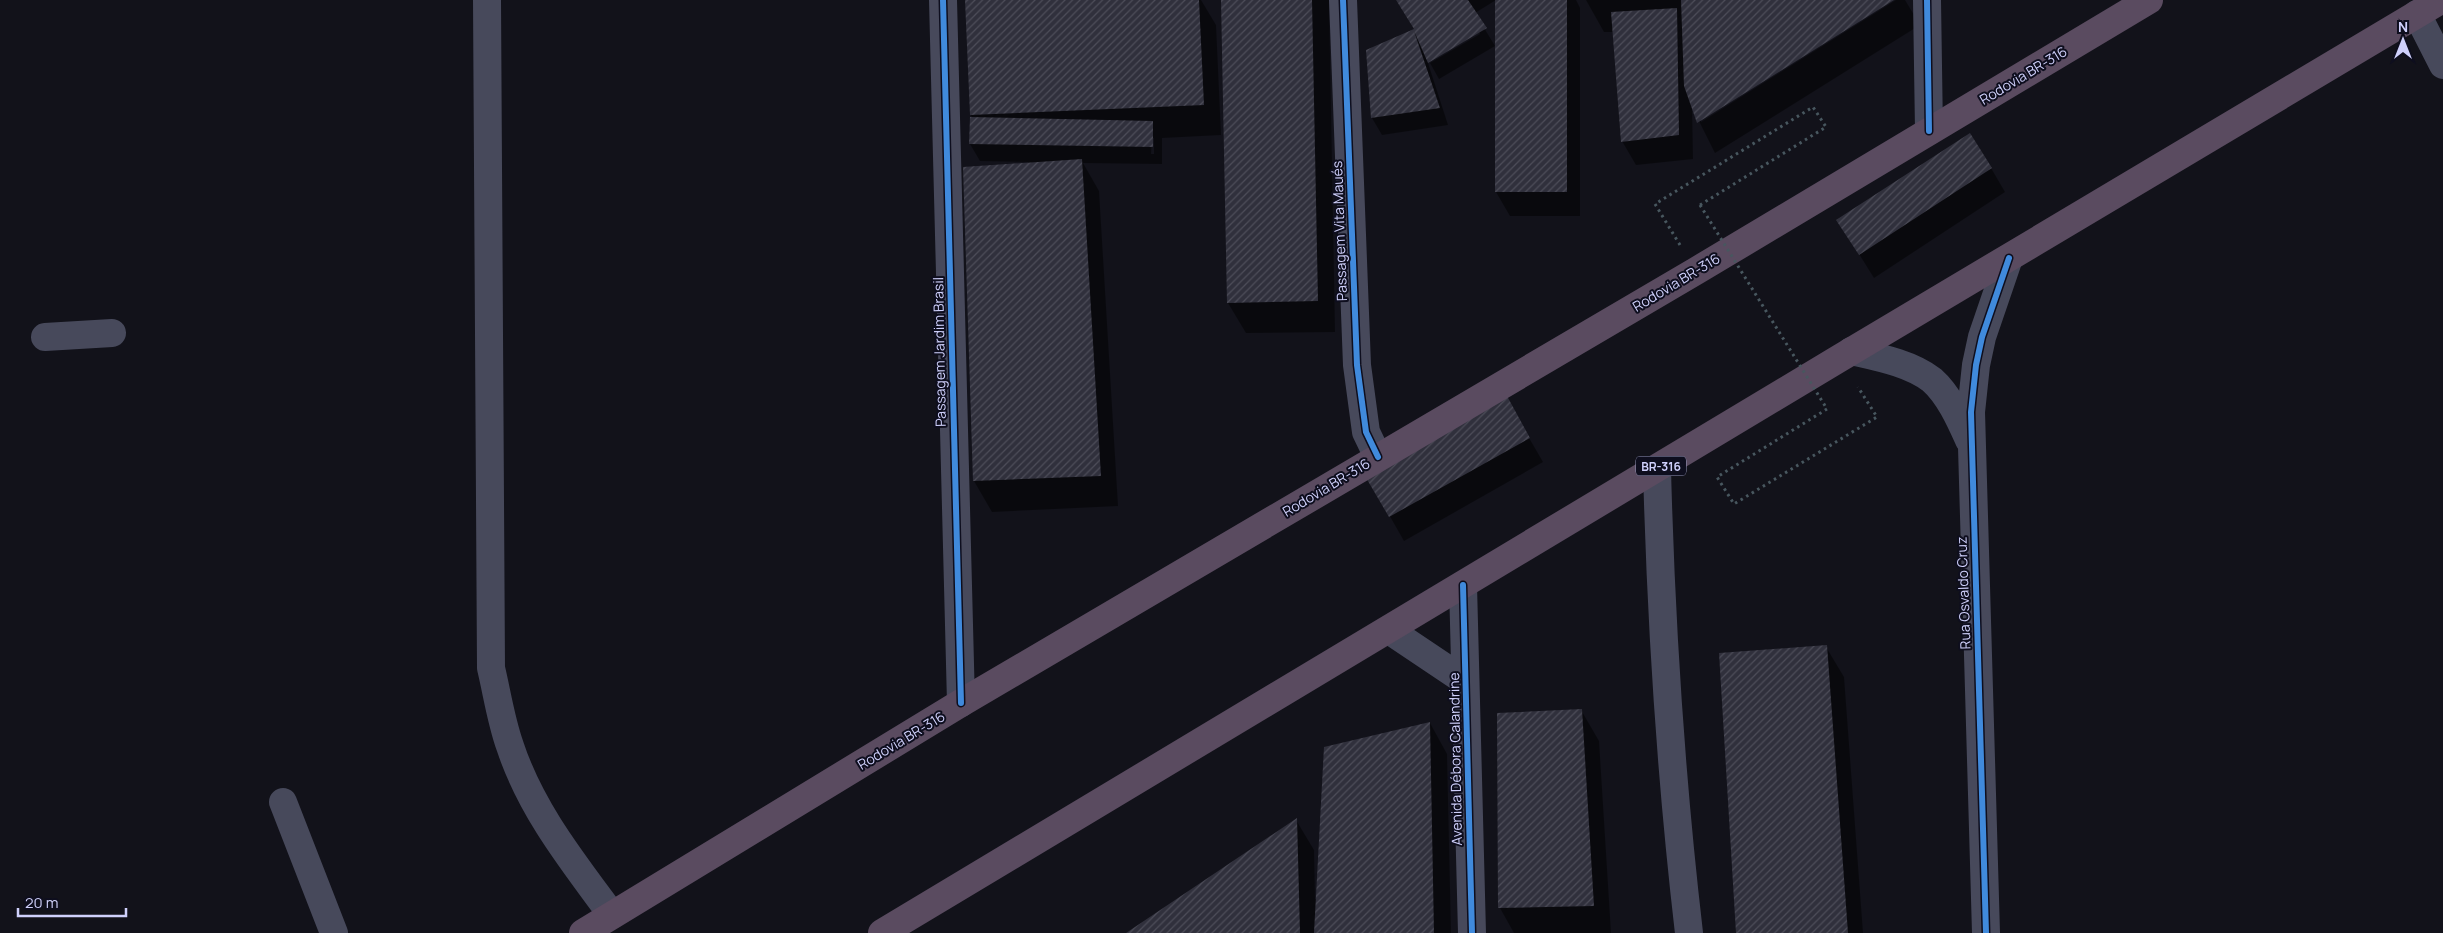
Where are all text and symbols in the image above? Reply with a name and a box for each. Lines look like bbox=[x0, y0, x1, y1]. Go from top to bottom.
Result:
north arrow bbox=[2378, 15, 2428, 65]
text: N bbox=[2398, 17, 2408, 36]
street label: Rodovia BR-316 bbox=[1976, 41, 2070, 109]
street label: Passagem Vita Maués bbox=[1327, 161, 1351, 301]
street label: Rodovia BR-316 bbox=[1629, 248, 1723, 316]
street label: Passagem Jardim Brasil bbox=[928, 277, 950, 427]
street label: Rodovia BR-316 bbox=[1279, 453, 1373, 521]
road number: BR-316 bbox=[1636, 456, 1686, 476]
street label: Rua Osvaldo Cruz bbox=[1952, 536, 1974, 650]
street label: Avenida Débora Calandrine bbox=[1444, 672, 1466, 846]
street label: Rodovia BR-316 bbox=[854, 706, 948, 774]
scale bar bbox=[18, 886, 125, 918]
text: 20 m bbox=[25, 892, 58, 913]

